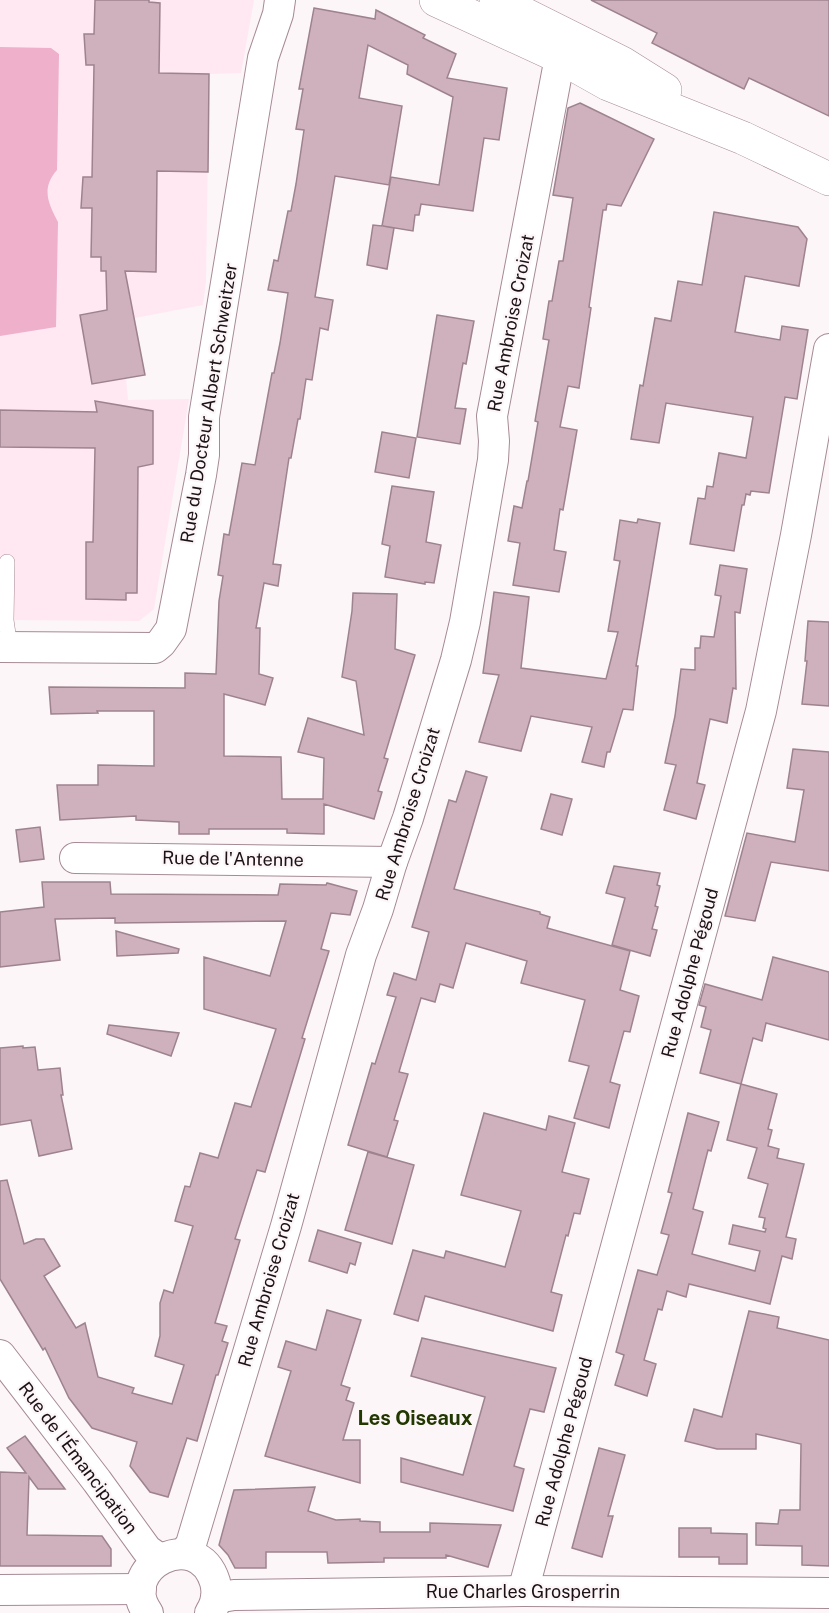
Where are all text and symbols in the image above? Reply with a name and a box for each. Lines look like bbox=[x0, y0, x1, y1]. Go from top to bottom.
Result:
street label: Rue Ambroise Croizat bbox=[483, 232, 538, 413]
street label: Rue du Docteur Albert Schweitzer bbox=[176, 261, 241, 545]
street label: Rue Ambroise Croizat bbox=[371, 725, 444, 903]
street label: Rue de l'Antenne bbox=[162, 847, 304, 870]
street label: Rue Adolphe Pégoud bbox=[657, 886, 722, 1060]
street label: Rue Ambroise Croizat bbox=[234, 1190, 303, 1369]
street label: Rue Adolphe Pégoud bbox=[531, 1355, 596, 1529]
street label: Rue de l'Émancipation bbox=[15, 1377, 143, 1538]
district label: Les Oiseaux bbox=[357, 1406, 473, 1430]
street label: Rue Charles Grosperrin bbox=[426, 1581, 620, 1602]

